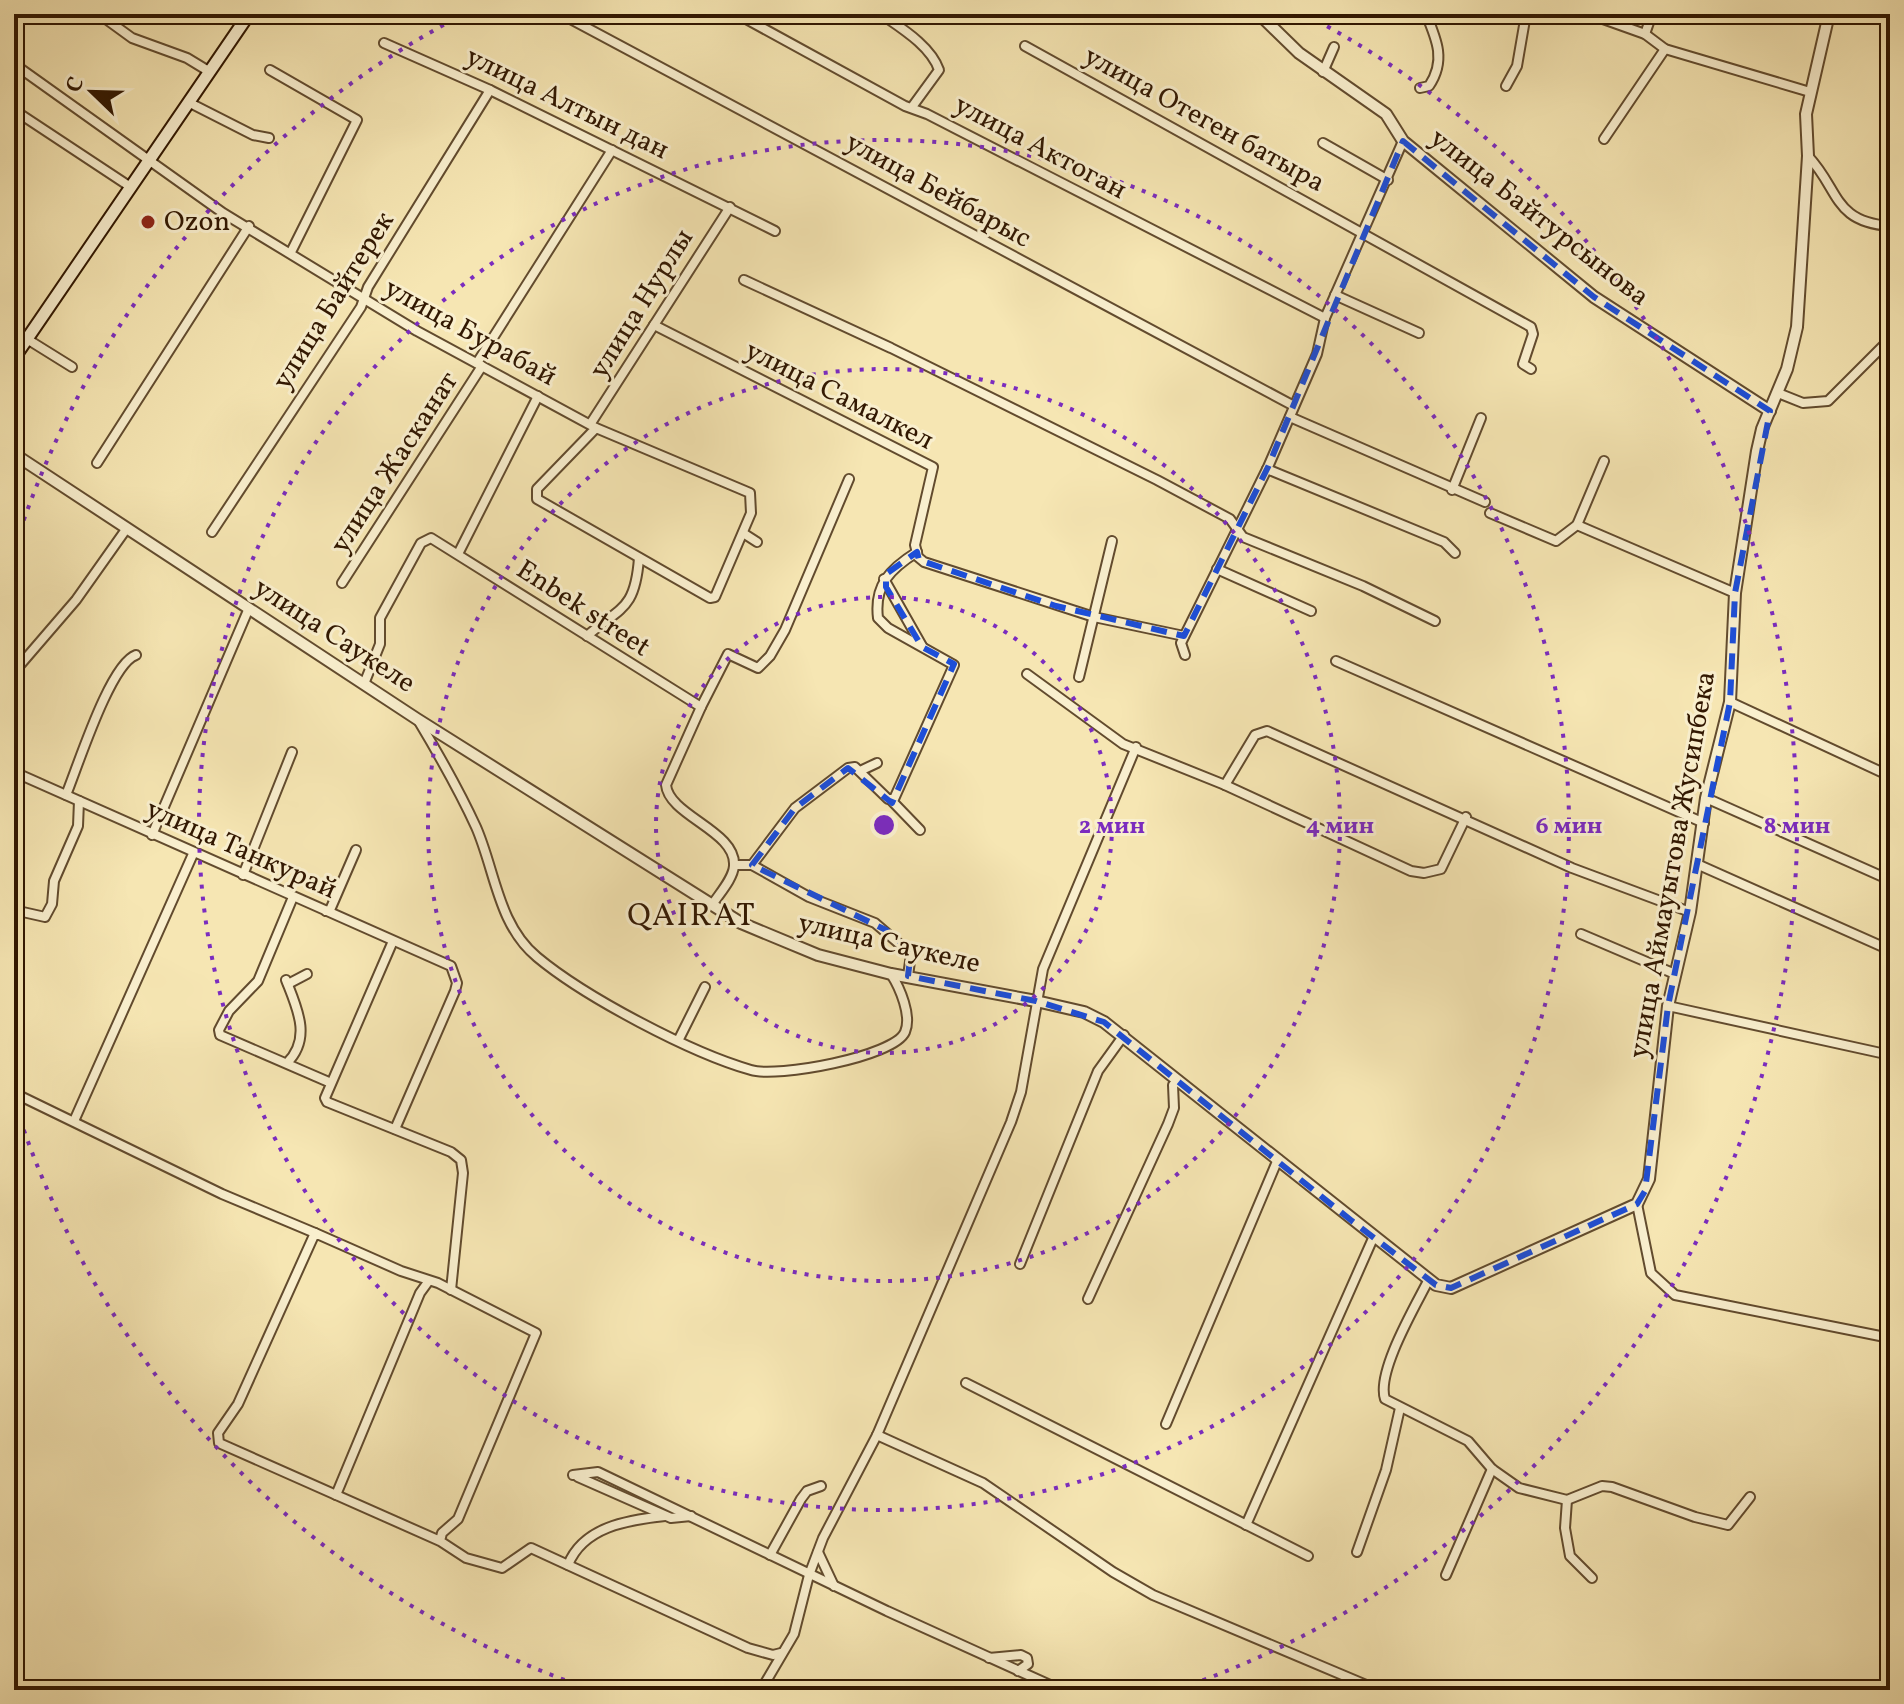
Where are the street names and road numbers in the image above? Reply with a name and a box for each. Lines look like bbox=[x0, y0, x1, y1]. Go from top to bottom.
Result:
street label: улица Отеген батыра bbox=[1076, 37, 1332, 203]
street label: улица Алтын дан bbox=[459, 38, 675, 170]
street label: улица Актоган bbox=[947, 86, 1133, 210]
street label: улица Байтурсынова bbox=[1421, 120, 1657, 316]
street label: улица Бейбарыс bbox=[838, 124, 1038, 258]
street label: улица Байтерек bbox=[264, 204, 404, 397]
street label: улица Нурлы bbox=[580, 222, 704, 386]
street label: улица Бурабай bbox=[377, 269, 563, 397]
street label: улица Самалкел bbox=[738, 332, 940, 460]
street label: улица Жасканат bbox=[321, 364, 469, 562]
street label: Enbek street bbox=[508, 551, 658, 667]
street label: улица Саукеле bbox=[245, 569, 423, 703]
street label: улица Аймауытова Жусипбека bbox=[1620, 668, 1726, 1062]
street label: улица Танкурай bbox=[139, 790, 343, 910]
street label: улица Саукеле bbox=[794, 904, 984, 984]

